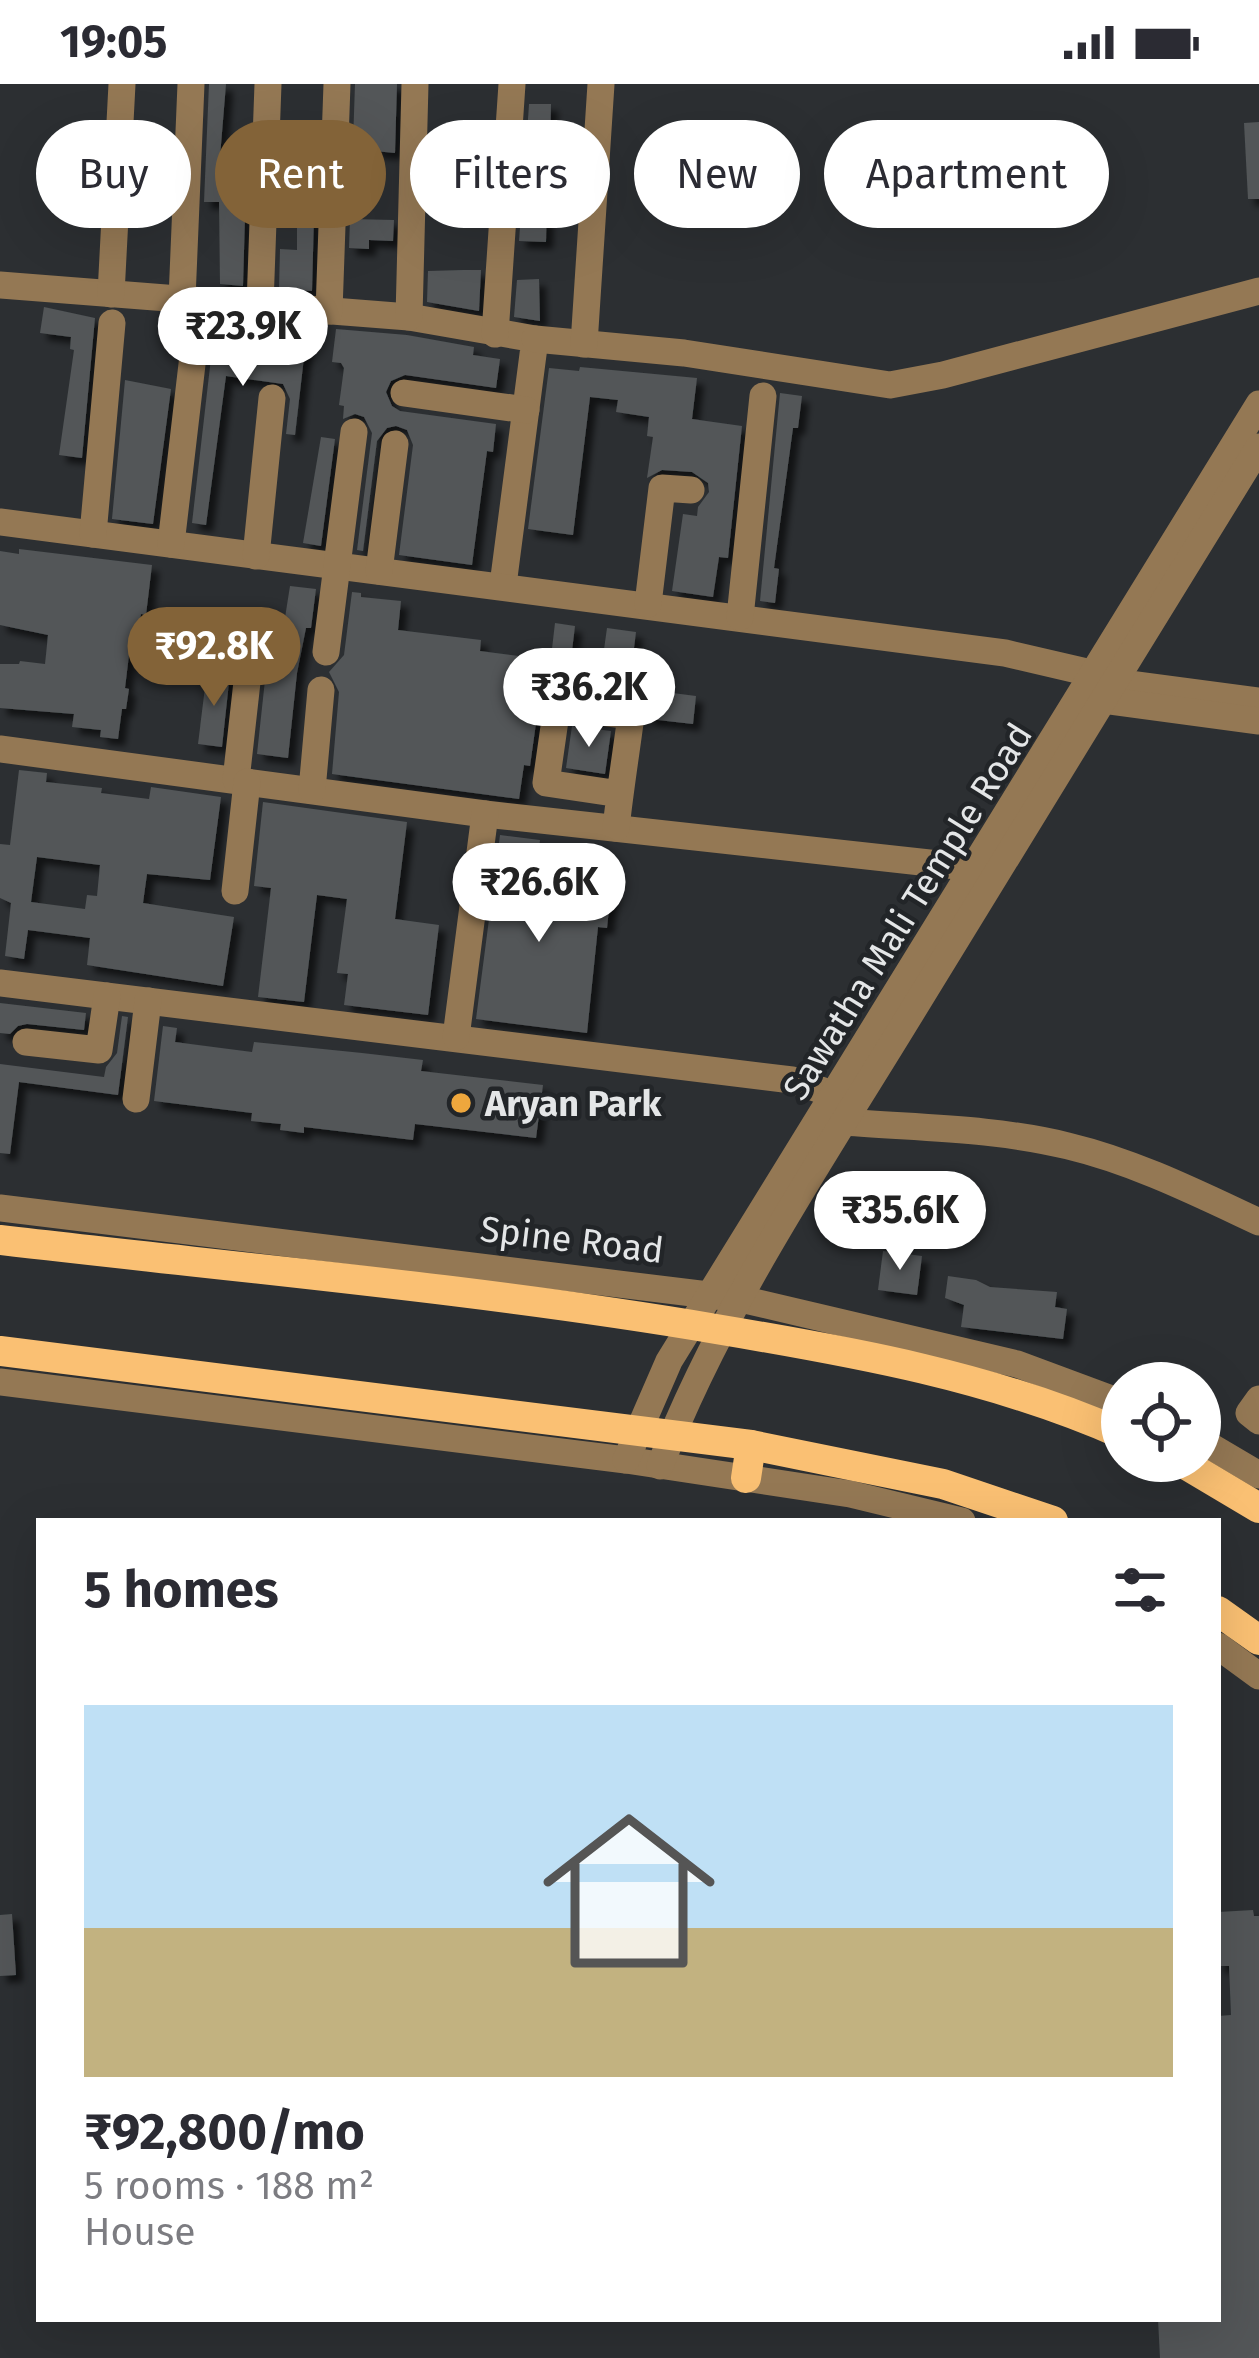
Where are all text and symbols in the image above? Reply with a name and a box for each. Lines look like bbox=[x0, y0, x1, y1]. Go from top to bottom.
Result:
text: 19:05 bbox=[60, 15, 167, 69]
chip: Buy bbox=[36, 120, 191, 228]
chip: Rent bbox=[215, 120, 386, 228]
chip: Filters bbox=[410, 120, 610, 228]
chip: New bbox=[634, 120, 800, 228]
chip: Apartment bbox=[824, 120, 1109, 228]
pin: ₹23.9K bbox=[145, 287, 341, 389]
text: ₹23.9K bbox=[185, 303, 301, 349]
pin: ₹92.8K bbox=[116, 607, 312, 709]
text: ₹92.8K bbox=[154, 623, 274, 669]
pin: ₹36.2K bbox=[491, 648, 687, 750]
text: ₹36.2K bbox=[530, 664, 648, 710]
street label: Sawatha Mali Temple Road bbox=[774, 715, 1042, 1108]
pin: ₹26.6K bbox=[441, 843, 637, 945]
text: ₹26.6K bbox=[480, 859, 598, 905]
place label: Aryan Park bbox=[484, 1082, 662, 1126]
marker: Aryan Park bbox=[448, 1090, 474, 1116]
pin: ₹35.6K bbox=[802, 1171, 998, 1273]
text: ₹35.6K bbox=[841, 1187, 959, 1233]
street label: Spine Road bbox=[478, 1207, 666, 1273]
map controls bbox=[1101, 1362, 1221, 1482]
button: locate bbox=[1101, 1362, 1221, 1482]
icon: filters bbox=[1107, 1557, 1173, 1623]
text: 5 homes bbox=[84, 1559, 279, 1621]
icon: home bbox=[521, 1783, 737, 1999]
text: ₹92,800/mo bbox=[84, 2101, 365, 2163]
text: 5 rooms · 188 m² bbox=[84, 2163, 374, 2209]
text: House bbox=[84, 2209, 195, 2255]

